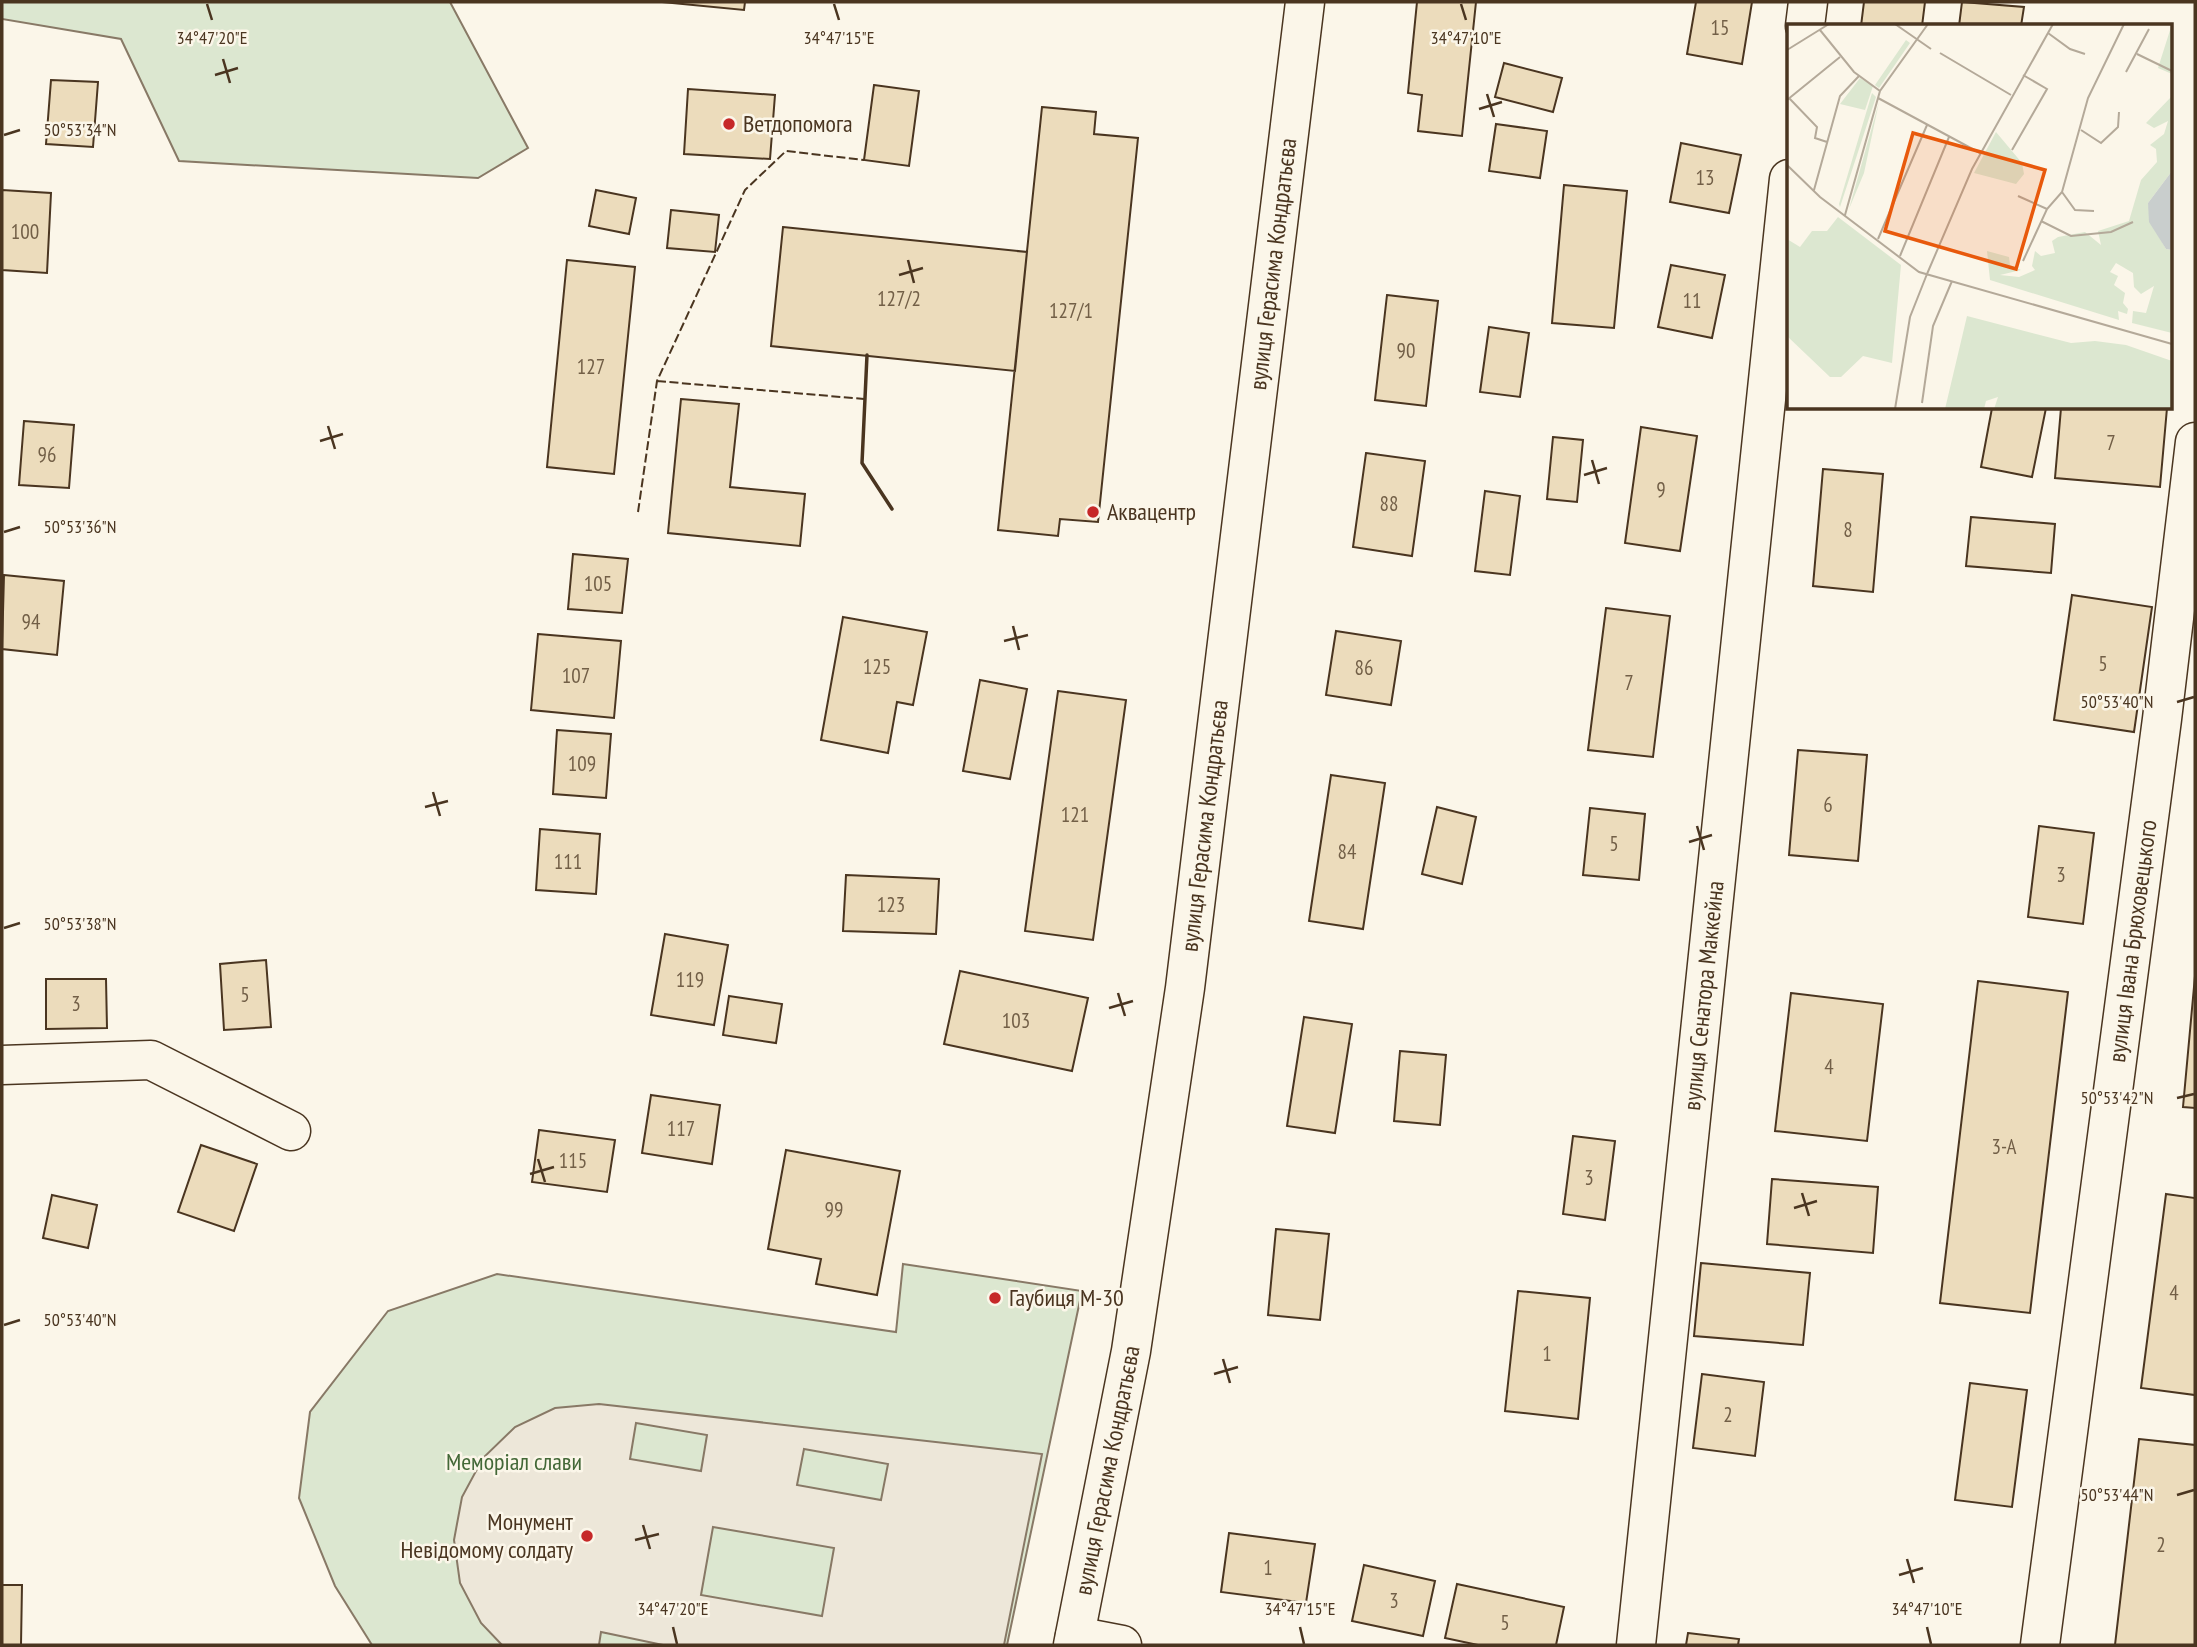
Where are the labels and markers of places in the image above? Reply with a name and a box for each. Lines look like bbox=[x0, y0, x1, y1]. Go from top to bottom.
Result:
place label: Ветдопомога bbox=[743, 108, 853, 139]
marker: Ветдопомога bbox=[721, 116, 737, 132]
place label: Аквацентр bbox=[1107, 496, 1196, 527]
marker: Аквацентр bbox=[1085, 504, 1101, 520]
place label: Гаубиця М-30 bbox=[1009, 1282, 1124, 1313]
marker: Гаубиця М-30 bbox=[987, 1290, 1003, 1306]
place label: Монумент Невідомому солдату bbox=[400, 1506, 573, 1565]
marker: Монумент Невідомому солдату bbox=[579, 1528, 595, 1544]

